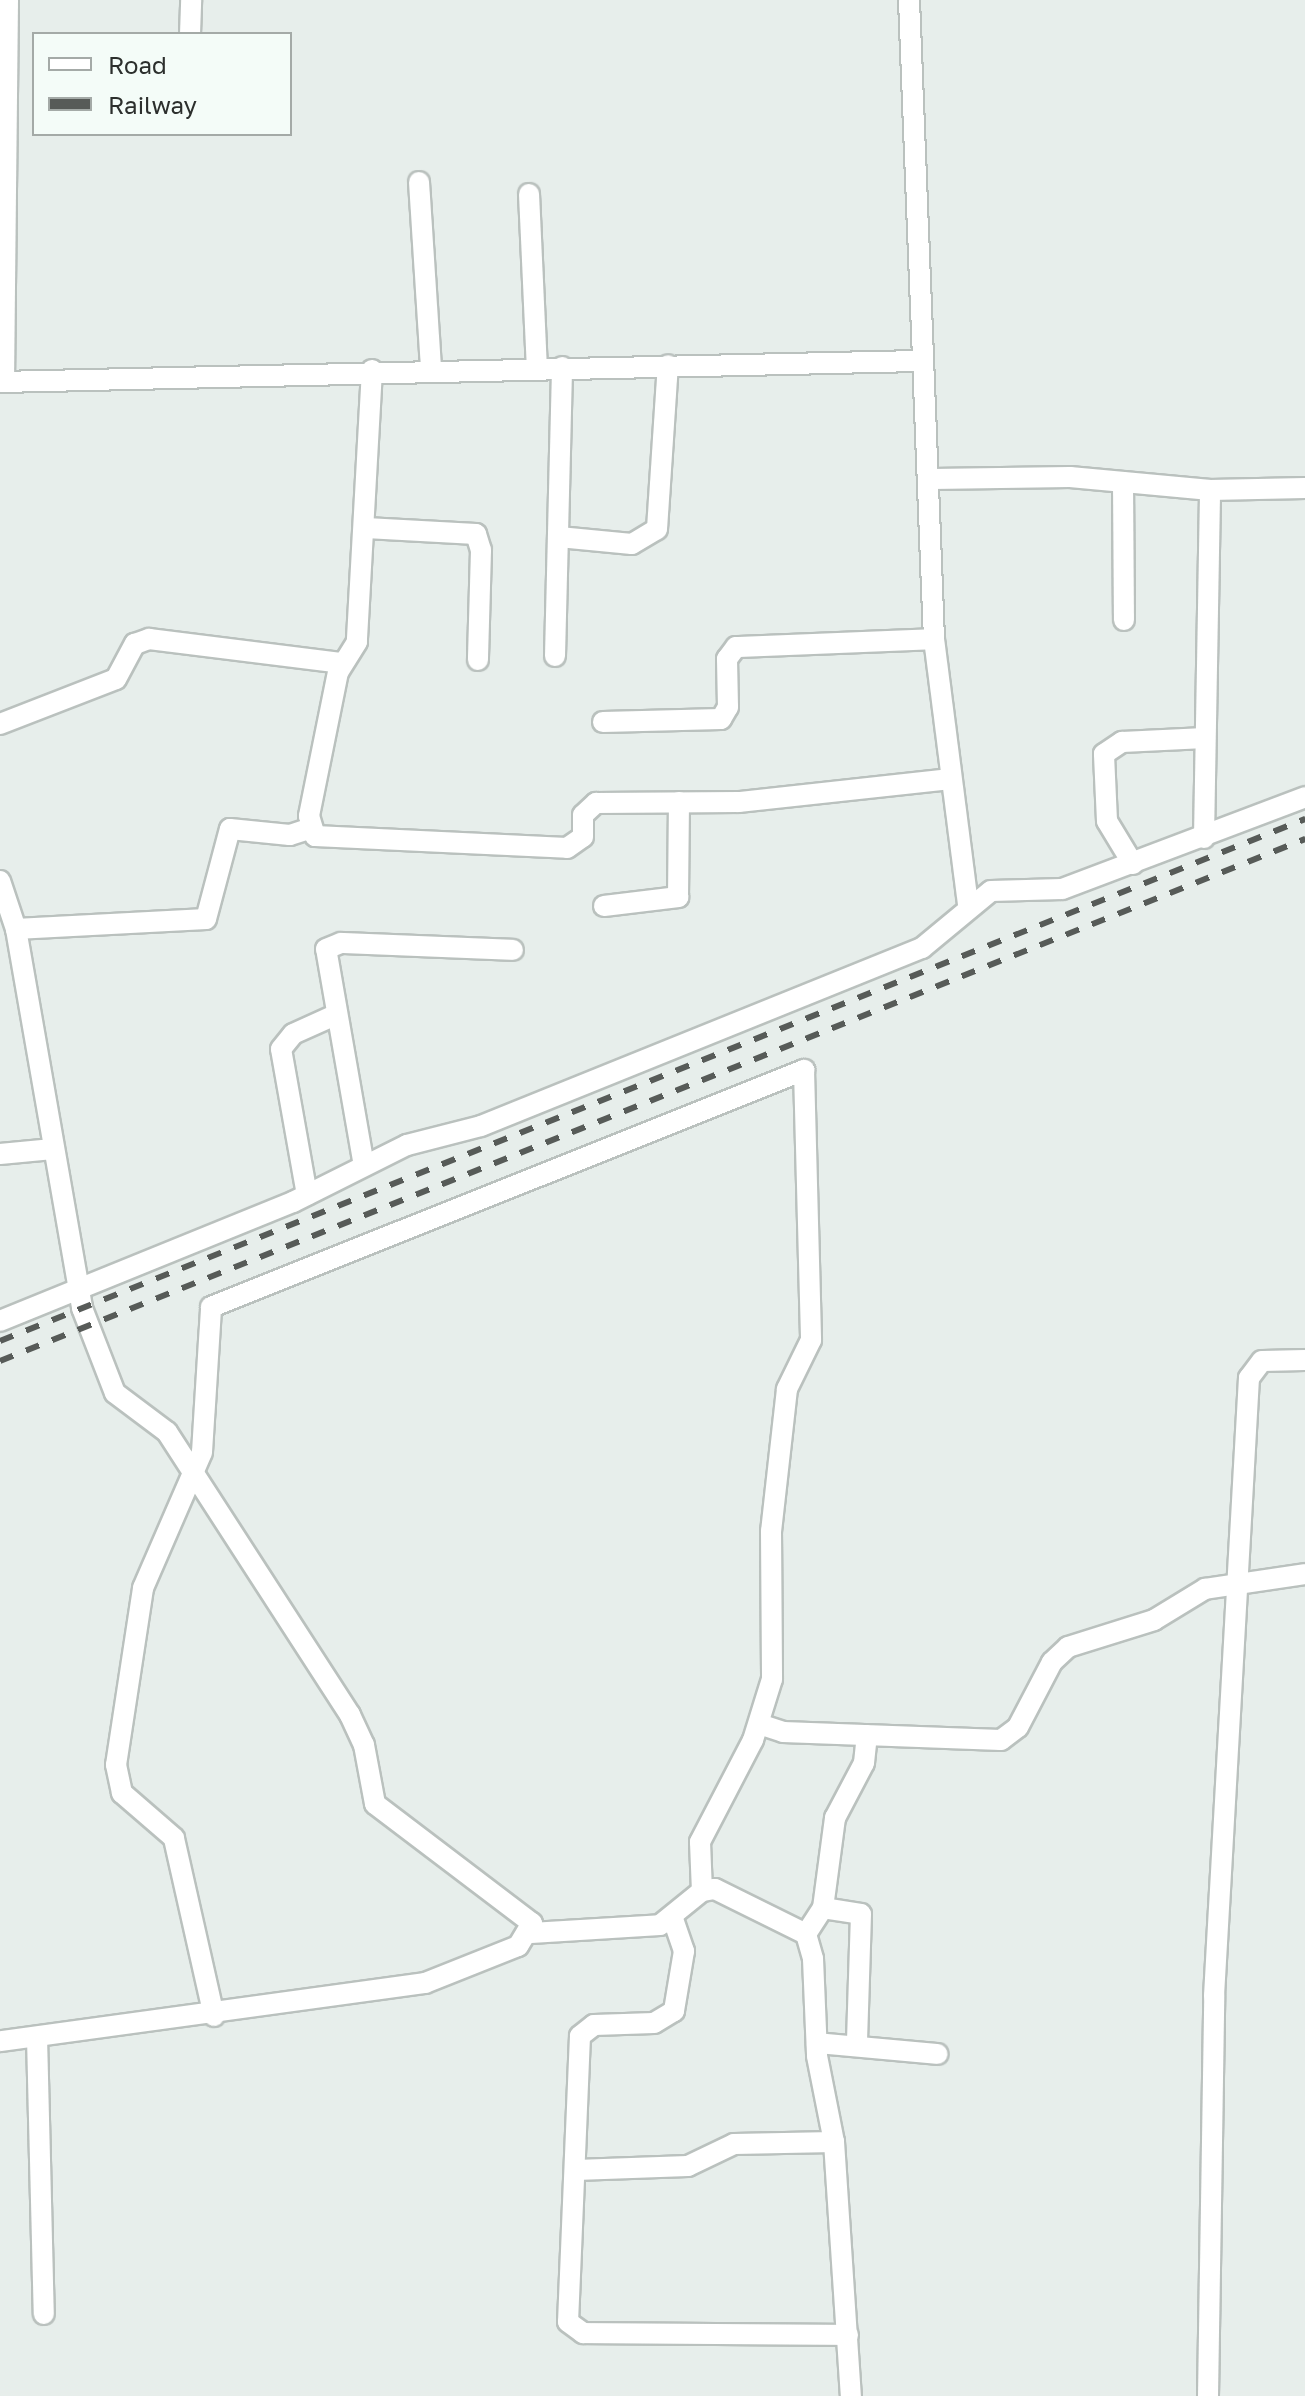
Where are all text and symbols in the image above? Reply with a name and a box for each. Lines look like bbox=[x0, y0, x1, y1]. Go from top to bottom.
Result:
legend bbox=[32, 32, 292, 136]
text: Road bbox=[108, 50, 167, 79]
text: Railway bbox=[108, 90, 197, 119]

